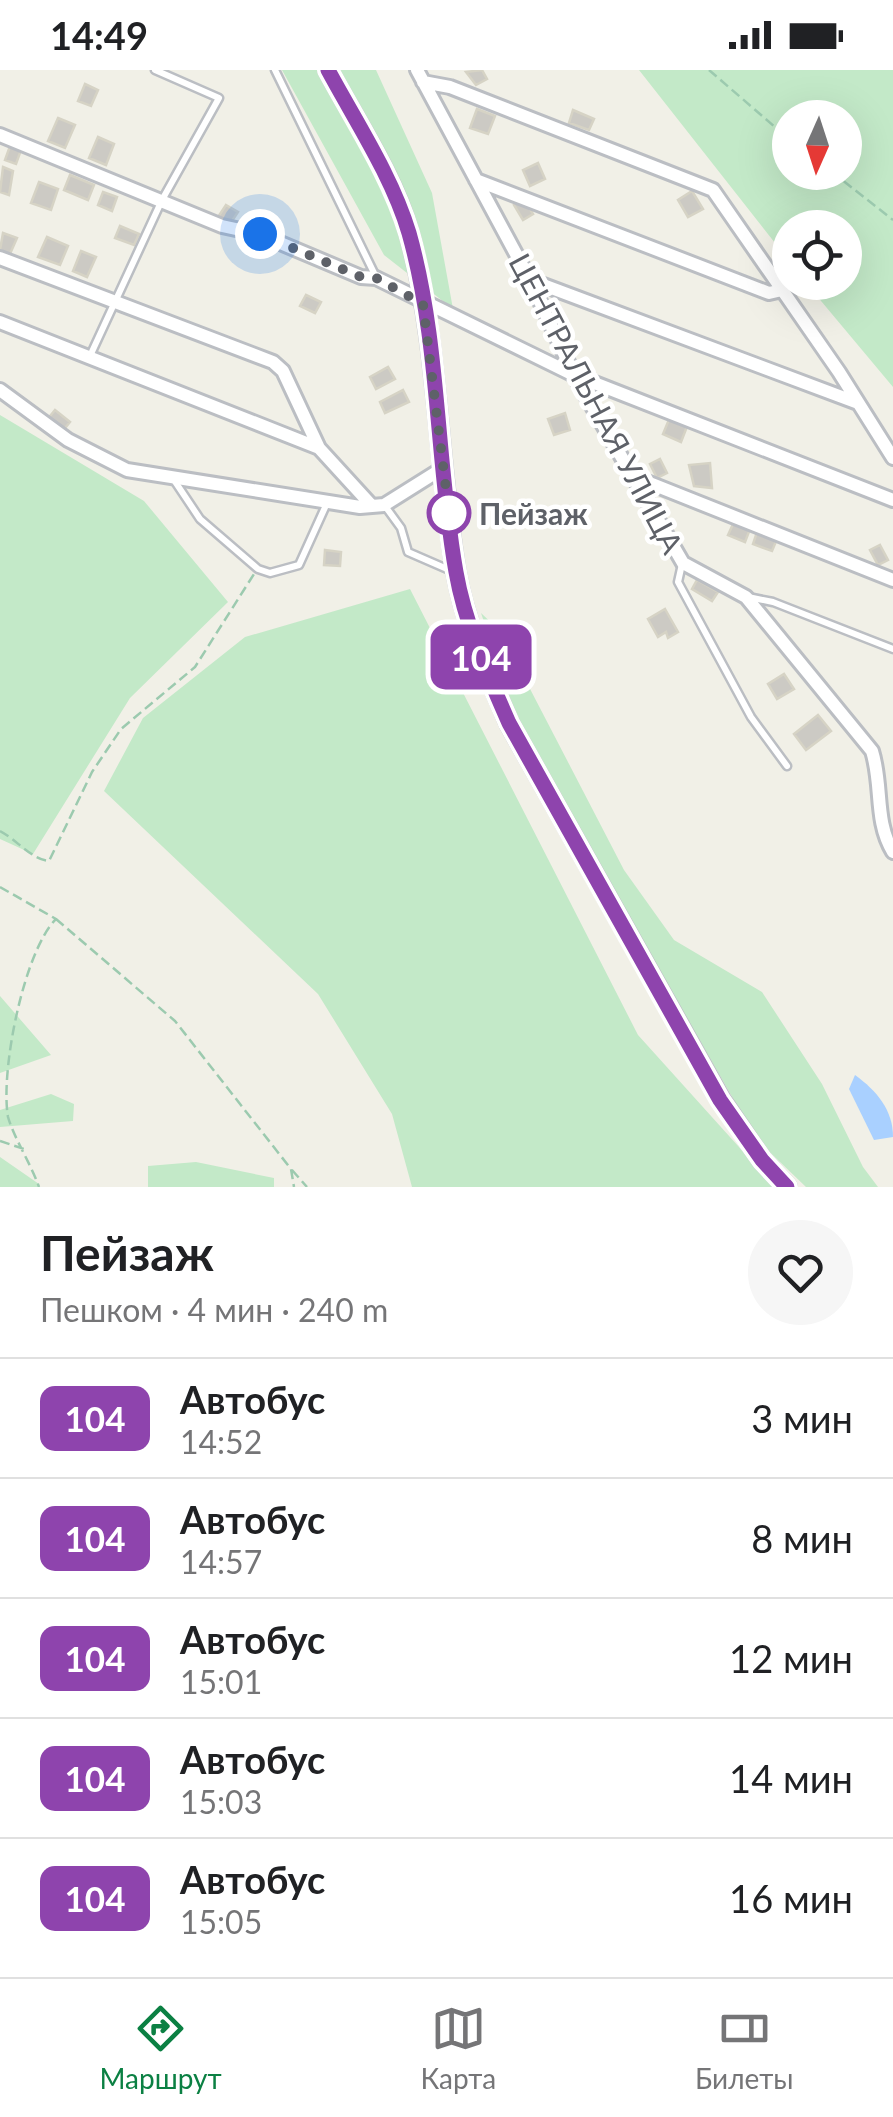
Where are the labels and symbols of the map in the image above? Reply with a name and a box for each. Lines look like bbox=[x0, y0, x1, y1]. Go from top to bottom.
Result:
north arrow bbox=[772, 100, 862, 190]
your location bbox=[235, 209, 285, 259]
street label: ЦЕНТРАЛЬНАЯ УЛИЦА bbox=[503, 247, 692, 560]
marker: Пейзаж bbox=[428, 492, 470, 534]
place label: Пейзаж bbox=[479, 495, 588, 531]
line badge: 104 bbox=[424, 624, 538, 690]

